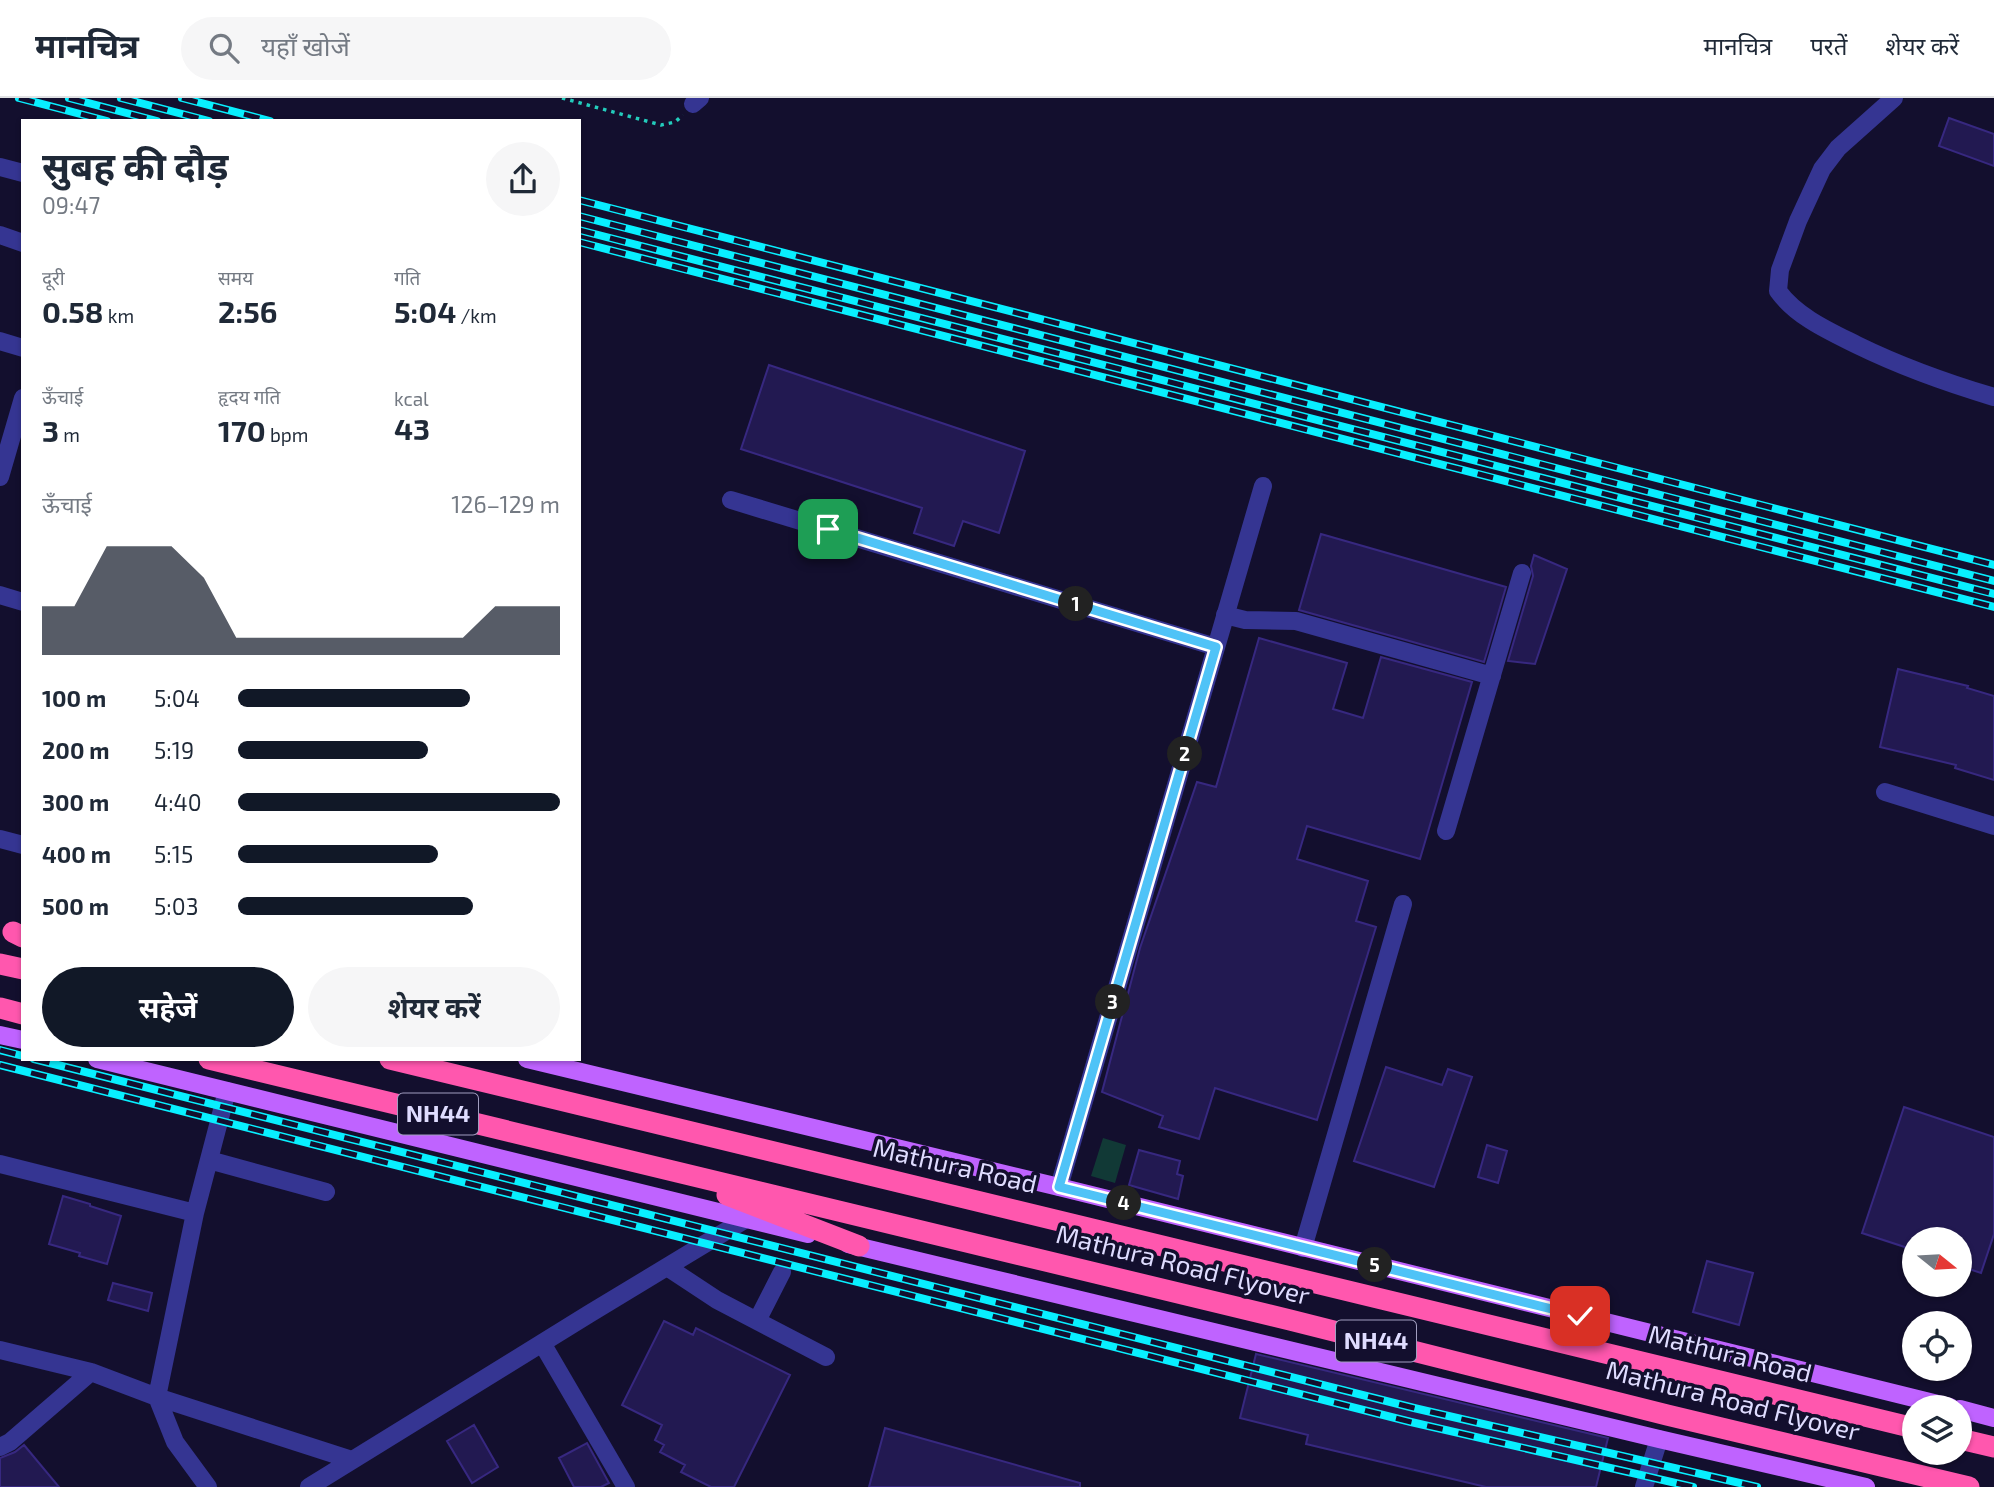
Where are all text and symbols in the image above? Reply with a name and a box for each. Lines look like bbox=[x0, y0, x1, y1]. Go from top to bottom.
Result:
search box bbox=[181, 17, 671, 80]
text: मानचित्र bbox=[35, 25, 139, 65]
icon: search bbox=[205, 29, 243, 67]
text: यहाँ खोजें bbox=[261, 30, 350, 61]
text: मानचित्र bbox=[1704, 31, 1772, 60]
text: परतें bbox=[1810, 31, 1847, 60]
text: शेयर करें bbox=[1885, 31, 1959, 60]
text: सुबह की दौड़ bbox=[42, 142, 228, 188]
button: share bbox=[486, 142, 560, 216]
text: 09:47 bbox=[42, 191, 100, 219]
text: दूरी bbox=[42, 266, 65, 289]
text: समय bbox=[218, 266, 253, 289]
text: गति bbox=[394, 266, 420, 289]
text: 0.58 bbox=[42, 293, 104, 329]
text: 2:56 bbox=[218, 293, 277, 329]
text: 5:04 bbox=[394, 293, 456, 329]
text: km bbox=[104, 304, 134, 327]
text: /km bbox=[456, 304, 497, 327]
text: ऊँचाई bbox=[42, 385, 83, 408]
text: हृदय गति bbox=[218, 385, 280, 408]
text: kcal bbox=[394, 387, 429, 410]
text: 43 bbox=[394, 410, 430, 446]
text: 3 bbox=[42, 412, 59, 448]
text: 170 bbox=[218, 412, 266, 448]
text: m bbox=[59, 423, 80, 446]
text: bpm bbox=[266, 423, 308, 446]
text: ऊँचाई bbox=[42, 490, 92, 518]
text: 126–129 m bbox=[451, 490, 560, 518]
pin bbox=[798, 499, 858, 559]
icon: arrive bbox=[809, 510, 847, 548]
pin: 1 bbox=[1058, 587, 1094, 622]
text: 1 bbox=[1071, 592, 1080, 615]
text: 100 m bbox=[42, 684, 106, 712]
text: 5:04 bbox=[154, 684, 200, 712]
text: 200 m bbox=[42, 736, 110, 764]
text: 5:19 bbox=[154, 736, 194, 764]
pin: 2 bbox=[1168, 736, 1202, 772]
text: 2 bbox=[1179, 742, 1190, 765]
text: 300 m bbox=[42, 788, 109, 816]
text: 4:40 bbox=[154, 788, 202, 816]
text: 400 m bbox=[42, 840, 111, 868]
text: 5:15 bbox=[154, 840, 193, 868]
text: 500 m bbox=[42, 892, 109, 920]
text: 5:03 bbox=[154, 892, 198, 920]
button: सहेजें bbox=[42, 967, 294, 1047]
button: शेयर करें bbox=[308, 967, 560, 1047]
pin: 3 bbox=[1096, 984, 1130, 1020]
text: 3 bbox=[1107, 990, 1118, 1013]
road number: NH44 bbox=[398, 1094, 478, 1134]
street label: Mathura Road bbox=[870, 1131, 1040, 1198]
pin: 4 bbox=[1106, 1186, 1142, 1220]
text: 4 bbox=[1117, 1191, 1130, 1214]
street label: Mathura Road Flyover bbox=[1053, 1217, 1313, 1310]
north arrow bbox=[1902, 1227, 1972, 1297]
map controls bbox=[1902, 1227, 1972, 1465]
pin: 5 bbox=[1358, 1248, 1392, 1282]
text: 5 bbox=[1369, 1253, 1380, 1276]
pin bbox=[1550, 1286, 1610, 1346]
icon: check bbox=[1561, 1297, 1599, 1335]
button: locate bbox=[1902, 1311, 1972, 1381]
street label: Mathura Road bbox=[1645, 1317, 1815, 1388]
road number: NH44 bbox=[1336, 1321, 1416, 1362]
street label: Mathura Road Flyover bbox=[1603, 1353, 1863, 1446]
button: layers bbox=[1902, 1395, 1972, 1465]

